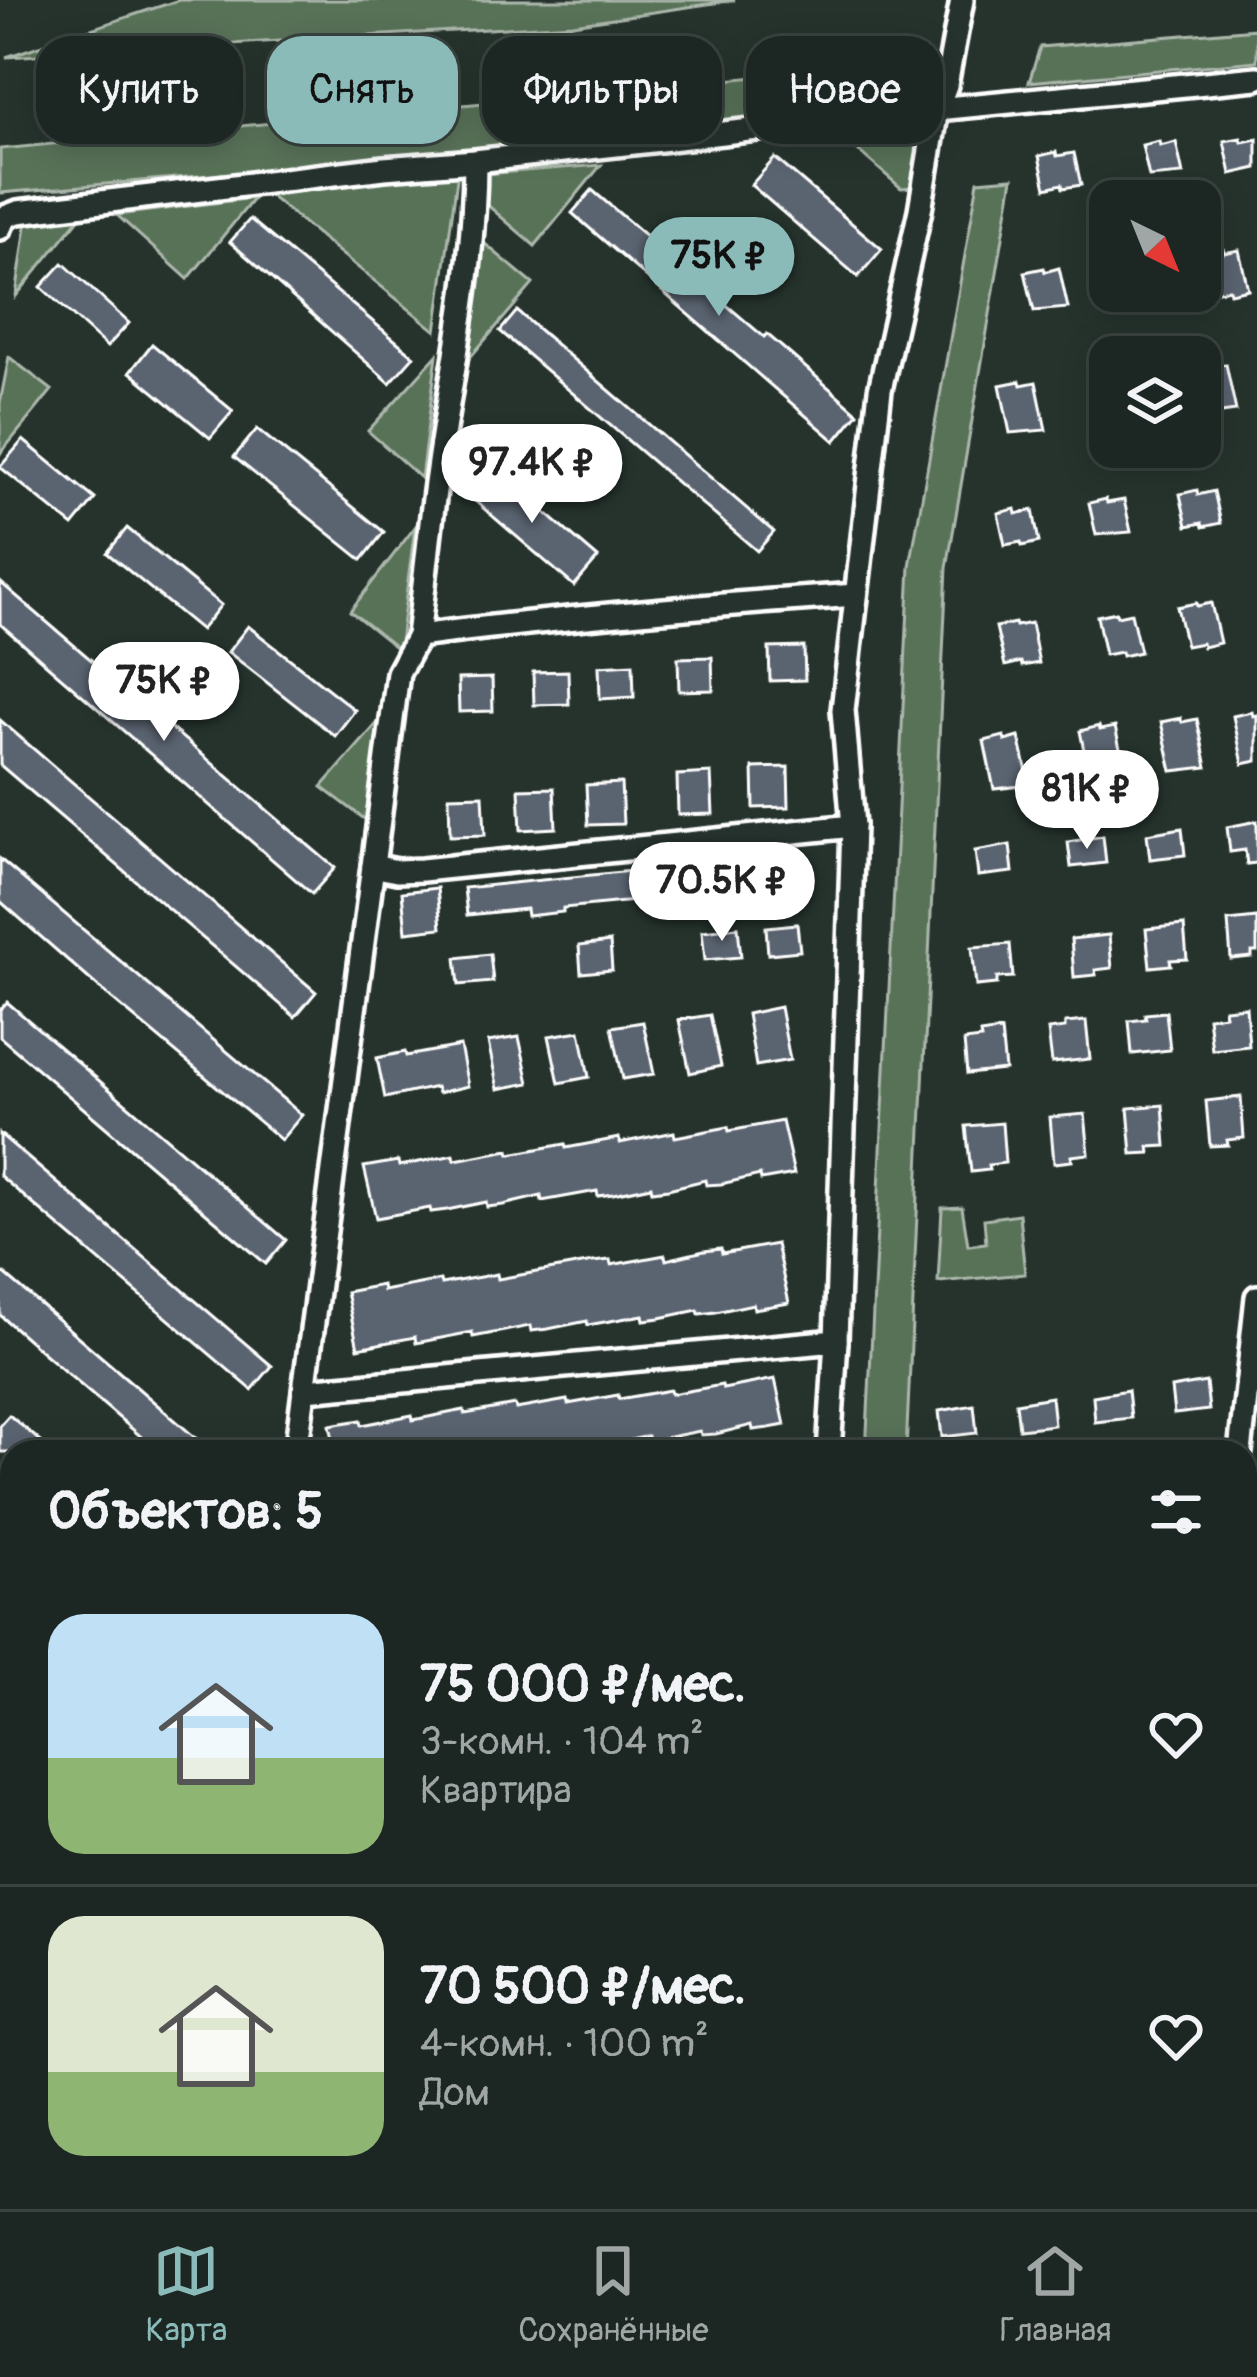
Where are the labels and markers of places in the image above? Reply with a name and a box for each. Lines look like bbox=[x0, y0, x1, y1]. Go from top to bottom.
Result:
pin: 75K ₽ bbox=[635, 217, 803, 319]
pin: 97.4K ₽ bbox=[421, 424, 643, 526]
pin: 75K ₽ bbox=[80, 642, 248, 744]
pin: 81K ₽ bbox=[1003, 750, 1171, 852]
pin: 70.5K ₽ bbox=[611, 842, 833, 944]

